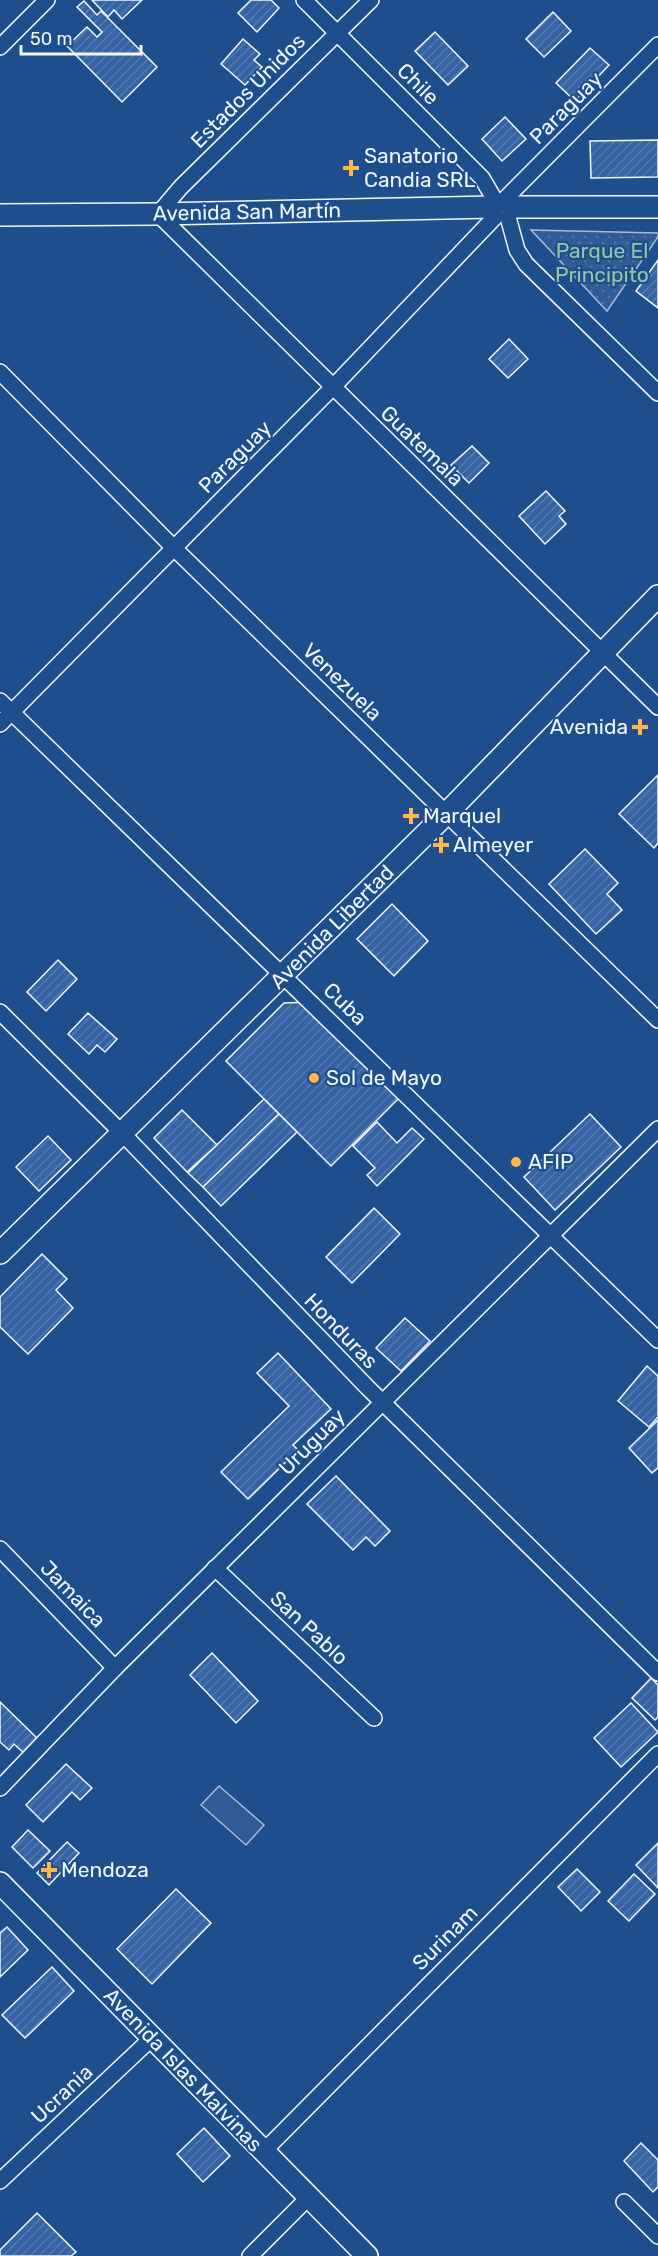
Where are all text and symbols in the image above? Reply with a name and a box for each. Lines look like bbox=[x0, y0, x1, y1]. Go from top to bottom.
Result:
scale bar bbox=[21, 18, 141, 56]
text: 50 m bbox=[30, 28, 73, 50]
street label: Estados Unidos bbox=[185, 28, 310, 153]
street label: Chile bbox=[392, 58, 444, 110]
street label: Paraguay bbox=[524, 66, 607, 149]
place label: Sanatorio Candia SRL bbox=[364, 143, 475, 192]
marker: Sanatorio Candia SRL bbox=[342, 159, 360, 177]
street label: Avenida San Martín bbox=[153, 197, 341, 226]
park label: Parque El Principito bbox=[555, 238, 649, 287]
street label: Guatemala bbox=[376, 400, 469, 491]
street label: Paraguay bbox=[193, 415, 276, 498]
street label: Venezuela bbox=[297, 638, 387, 726]
place label: Avenida bbox=[550, 714, 628, 739]
marker: Avenida bbox=[633, 720, 647, 734]
place label: Marquel bbox=[423, 803, 501, 828]
marker: Marquel bbox=[404, 809, 418, 823]
place label: Almeyer bbox=[453, 832, 533, 857]
marker: Almeyer bbox=[434, 838, 448, 852]
street label: Avenida Libertad bbox=[265, 860, 399, 994]
street label: Cuba bbox=[318, 977, 372, 1030]
place label: Sol de Mayo bbox=[326, 1065, 442, 1090]
marker: Sol de Mayo bbox=[307, 1071, 321, 1085]
place label: AFIP bbox=[528, 1149, 574, 1174]
marker: AFIP bbox=[509, 1155, 523, 1169]
street label: Honduras bbox=[299, 1288, 383, 1374]
street label: Uruguay bbox=[273, 1403, 350, 1480]
street label: Jamaica bbox=[35, 1555, 111, 1632]
street label: San Pablo bbox=[265, 1585, 353, 1670]
place label: Mendoza bbox=[61, 1857, 149, 1882]
marker: Mendoza bbox=[42, 1863, 56, 1877]
street label: Surinam bbox=[407, 1900, 482, 1975]
street label: Avenida Islas Malvinas bbox=[99, 1983, 268, 2157]
street label: Ucrania bbox=[26, 2059, 98, 2128]

